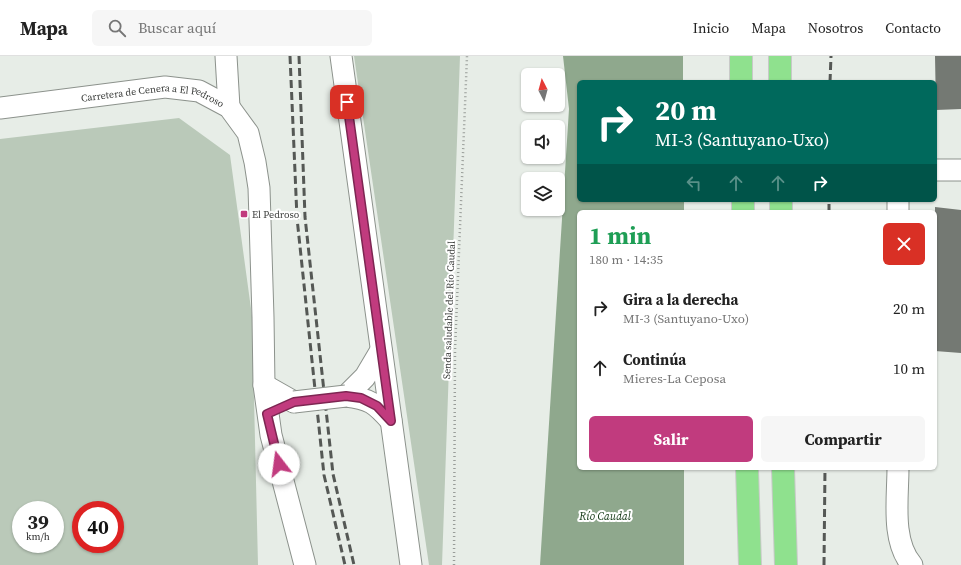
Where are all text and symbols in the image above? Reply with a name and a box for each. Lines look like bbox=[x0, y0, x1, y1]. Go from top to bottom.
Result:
search box bbox=[92, 10, 372, 46]
text: Mapa bbox=[20, 15, 68, 41]
icon: search bbox=[106, 17, 128, 39]
text: Buscar aquí bbox=[138, 17, 216, 38]
text: Inicio bbox=[693, 18, 729, 38]
text: Mapa bbox=[751, 18, 786, 38]
text: Nosotros bbox=[808, 18, 863, 38]
text: Contacto bbox=[885, 18, 941, 38]
north arrow bbox=[521, 68, 565, 112]
map controls bbox=[521, 68, 565, 216]
street label: Carretera de Cenera a El Pedroso bbox=[80, 80, 227, 110]
pin bbox=[330, 85, 364, 119]
icon: arrive bbox=[336, 91, 358, 113]
text: 20 m bbox=[655, 91, 717, 129]
icon: right bbox=[589, 96, 641, 148]
button: sound bbox=[521, 120, 565, 164]
text: MI-3 (Santuyano-Uxo) bbox=[655, 127, 830, 152]
button: layers bbox=[521, 172, 565, 216]
icon: left bbox=[683, 172, 705, 194]
icon: ahead bbox=[725, 172, 747, 194]
icon: ahead bbox=[767, 172, 789, 194]
icon: right bbox=[809, 172, 831, 194]
place label: El Pedroso bbox=[252, 208, 300, 221]
marker: El Pedroso bbox=[239, 209, 249, 219]
text: 1 min bbox=[589, 219, 651, 252]
button: close bbox=[883, 223, 925, 265]
street label: Senda saludable del Río Caudal bbox=[440, 241, 458, 379]
text: 180 m · 14:35 bbox=[589, 251, 663, 268]
text: Gira a la derecha bbox=[623, 289, 738, 310]
icon: right bbox=[589, 297, 611, 319]
text: 20 m bbox=[893, 298, 925, 319]
text: MI-3 (Santuyano-Uxo) bbox=[623, 310, 749, 327]
text: Continúa bbox=[623, 349, 686, 370]
icon: ahead bbox=[589, 357, 611, 379]
text: 10 m bbox=[893, 358, 925, 379]
text: Mieres-La Ceposa bbox=[623, 370, 726, 387]
button: Salir bbox=[589, 416, 753, 462]
button: Compartir bbox=[761, 416, 925, 462]
position arrow bbox=[258, 443, 300, 485]
speed limit sign: 40 bbox=[72, 501, 124, 553]
text: 39 bbox=[27, 508, 49, 536]
water label: Río Caudal bbox=[578, 509, 632, 524]
text: km/h bbox=[26, 530, 50, 543]

